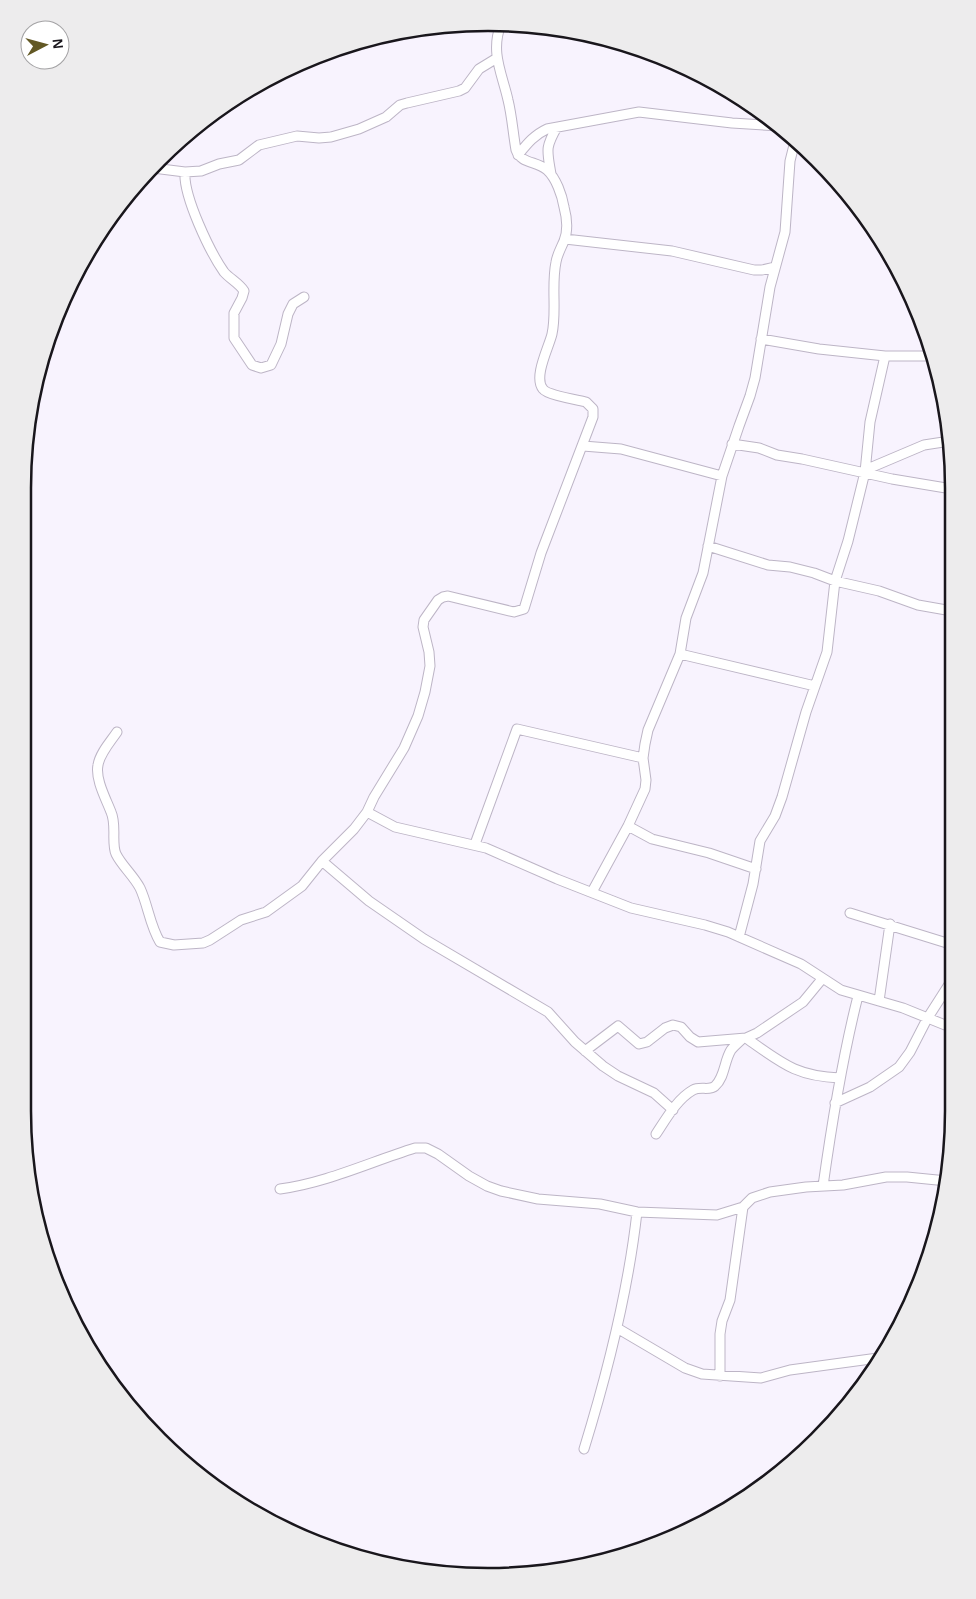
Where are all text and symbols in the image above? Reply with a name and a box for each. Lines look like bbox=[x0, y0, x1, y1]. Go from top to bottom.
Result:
north arrow bbox=[20, 20, 70, 70]
text: N bbox=[49, 38, 66, 50]

